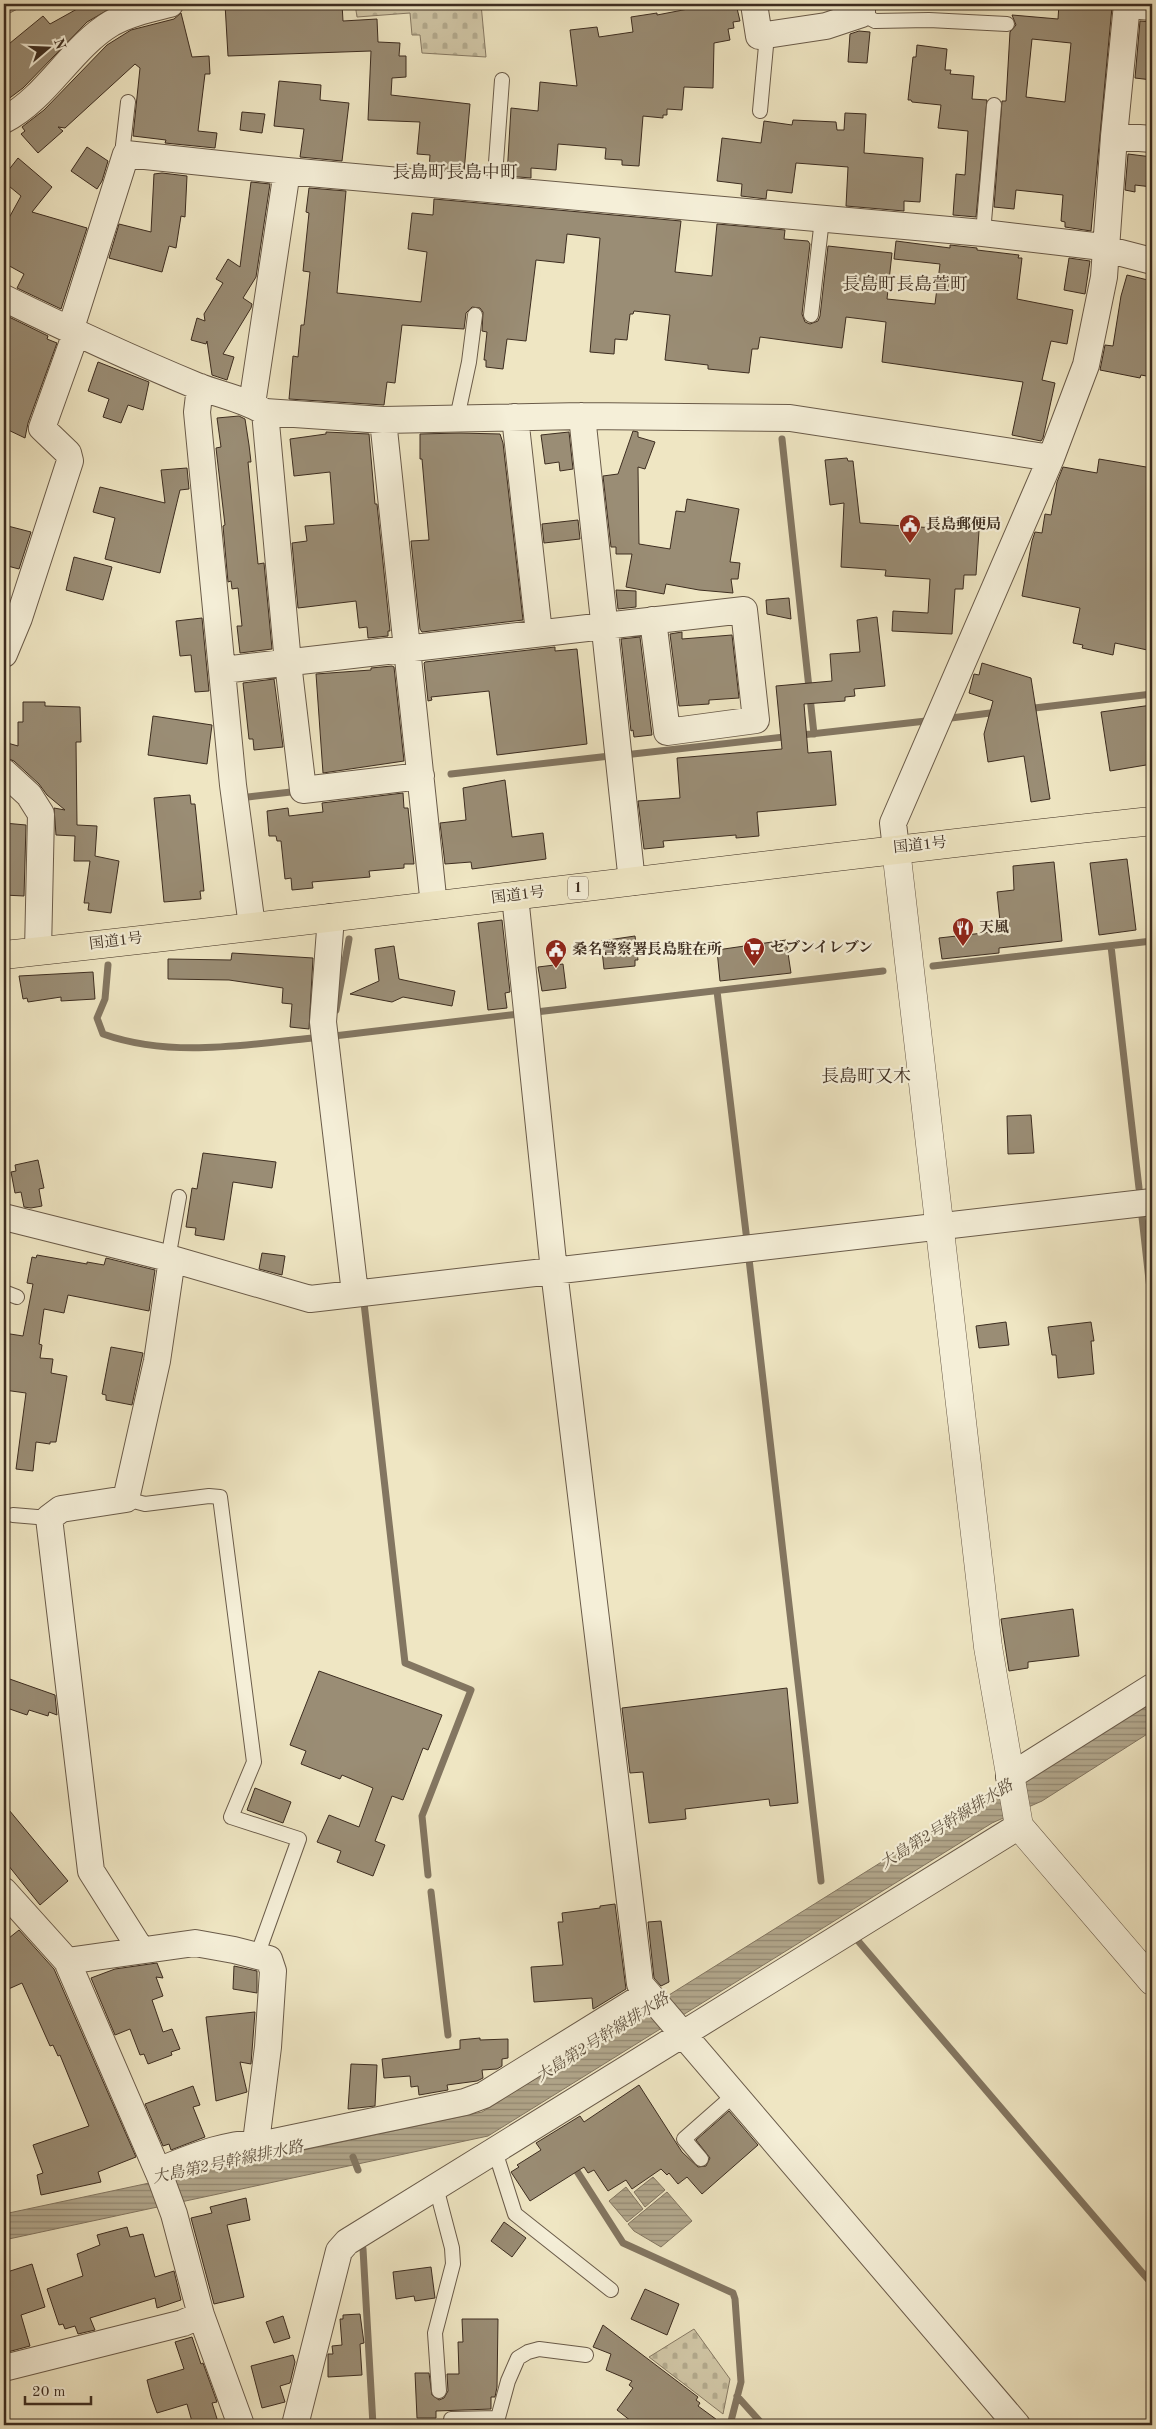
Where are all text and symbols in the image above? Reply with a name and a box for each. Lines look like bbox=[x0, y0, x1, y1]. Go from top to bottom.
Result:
north arrow bbox=[22, 22, 72, 72]
text: N bbox=[51, 37, 68, 52]
district label: 長島町長島中町 bbox=[392, 162, 518, 182]
district label: 長島町長島萱町 bbox=[842, 274, 968, 294]
public building icon: 長島郵便局 bbox=[898, 513, 922, 544]
place label: 長島郵便局 bbox=[926, 516, 1001, 533]
street label: 国道1号 bbox=[892, 834, 947, 856]
road number: 1 bbox=[568, 876, 588, 900]
street label: 国道1号 bbox=[490, 883, 546, 907]
restaurant icon: 天風 bbox=[951, 916, 975, 947]
place label: 天風 bbox=[979, 919, 1009, 936]
street label: 国道1号 bbox=[88, 929, 144, 953]
supermarket icon: セブンイレブン bbox=[742, 936, 766, 967]
public building icon: 桑名警察署長島駐在所 bbox=[544, 938, 568, 969]
place label: セブンイレブン bbox=[770, 939, 873, 956]
place label: 桑名警察署長島駐在所 bbox=[572, 941, 722, 958]
district label: 長島町又木 bbox=[821, 1066, 911, 1086]
water label: 大島第2号幹線排水路 bbox=[877, 1775, 1017, 1872]
water label: 大島第2号幹線排水路 bbox=[533, 1988, 673, 2085]
water label: 大島第2号幹線排水路 bbox=[151, 2137, 306, 2187]
scale bar bbox=[25, 2374, 91, 2406]
text: 20 m bbox=[32, 2385, 66, 2400]

